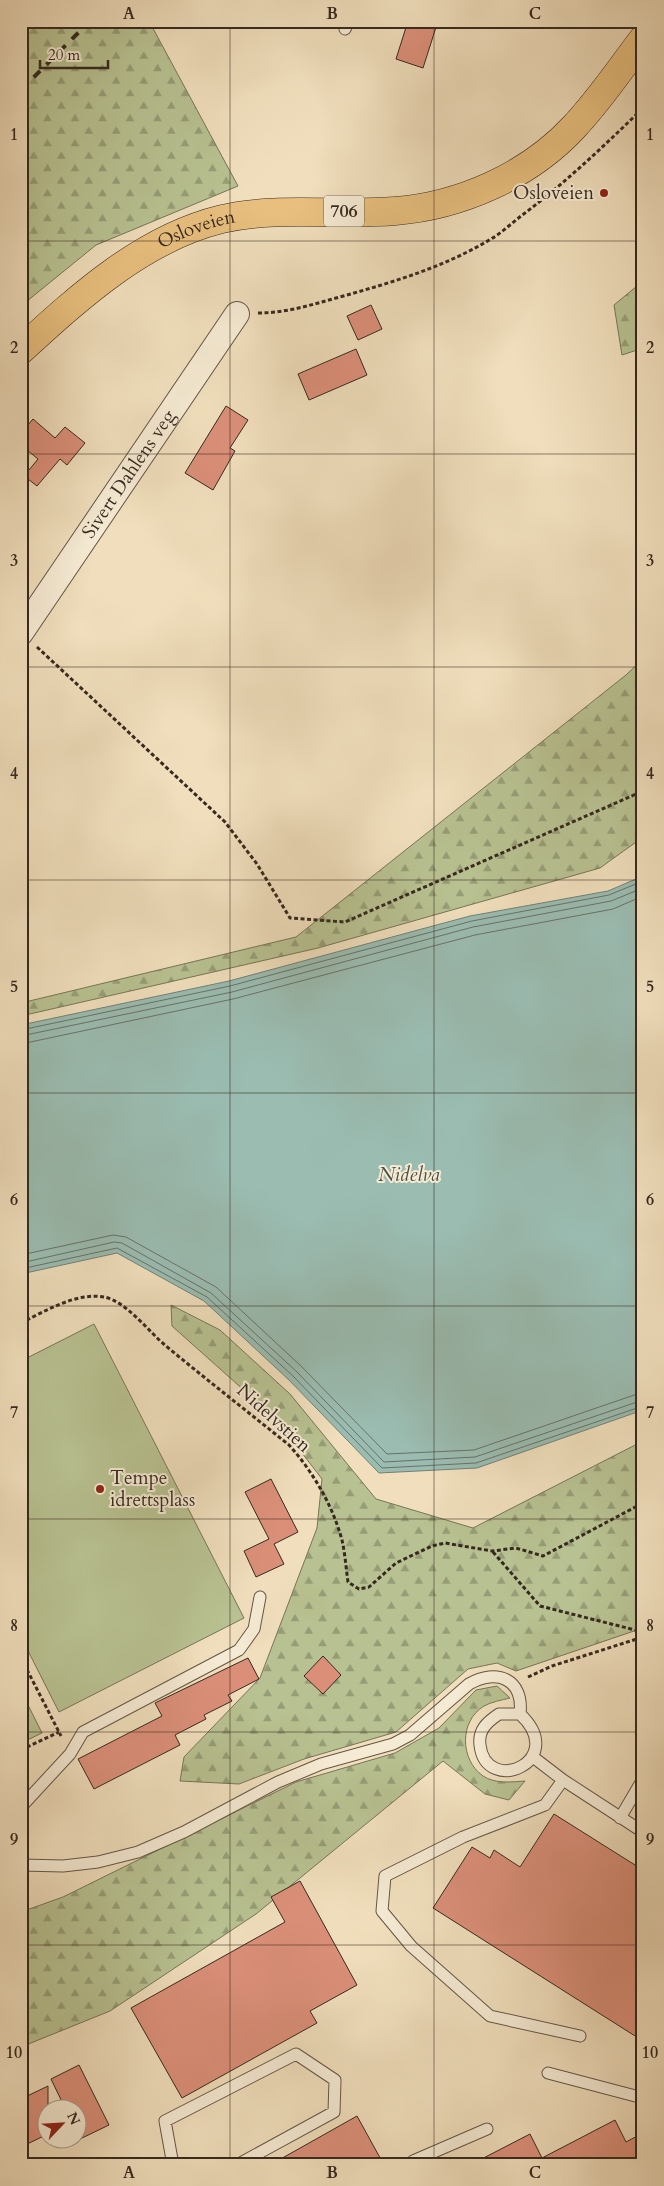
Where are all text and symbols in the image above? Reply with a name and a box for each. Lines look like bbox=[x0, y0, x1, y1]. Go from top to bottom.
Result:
text: A bbox=[123, 3, 135, 25]
text: B bbox=[326, 3, 338, 25]
text: C bbox=[529, 3, 541, 25]
scale bar bbox=[40, 38, 108, 70]
text: 20 m bbox=[48, 45, 80, 65]
text: 1 bbox=[10, 124, 18, 146]
text: 1 bbox=[646, 124, 654, 146]
place label: Osloveien bbox=[513, 180, 594, 206]
marker: Osloveien bbox=[598, 187, 610, 199]
road number: 706 bbox=[324, 196, 364, 227]
street label: Osloveien bbox=[153, 204, 237, 255]
text: 2 bbox=[10, 337, 18, 359]
text: 2 bbox=[646, 337, 654, 359]
street label: Sivert Dahlens veg bbox=[76, 404, 182, 543]
text: 3 bbox=[10, 550, 18, 572]
text: 3 bbox=[646, 550, 654, 572]
text: 4 bbox=[10, 763, 18, 785]
text: 4 bbox=[646, 763, 654, 785]
text: 5 bbox=[10, 976, 18, 998]
text: 5 bbox=[646, 976, 654, 998]
water label: Nidelva bbox=[378, 1161, 440, 1188]
text: 6 bbox=[10, 1189, 18, 1211]
text: 6 bbox=[646, 1189, 654, 1211]
street label: Nidelvstien bbox=[231, 1378, 317, 1459]
text: 7 bbox=[10, 1402, 18, 1424]
text: 7 bbox=[646, 1402, 654, 1424]
place label: Tempe idrettsplass bbox=[110, 1465, 195, 1513]
marker: Tempe idrettsplass bbox=[94, 1483, 106, 1495]
text: 8 bbox=[10, 1615, 18, 1637]
text: 8 bbox=[646, 1615, 654, 1637]
text: 9 bbox=[10, 1829, 18, 1851]
text: 9 bbox=[646, 1829, 654, 1851]
text: 10 bbox=[6, 2042, 22, 2064]
text: 10 bbox=[642, 2042, 658, 2064]
north arrow bbox=[38, 2098, 88, 2148]
text: N bbox=[62, 2109, 85, 2128]
text: A bbox=[123, 2162, 135, 2184]
text: B bbox=[326, 2162, 338, 2184]
text: C bbox=[529, 2162, 541, 2184]

